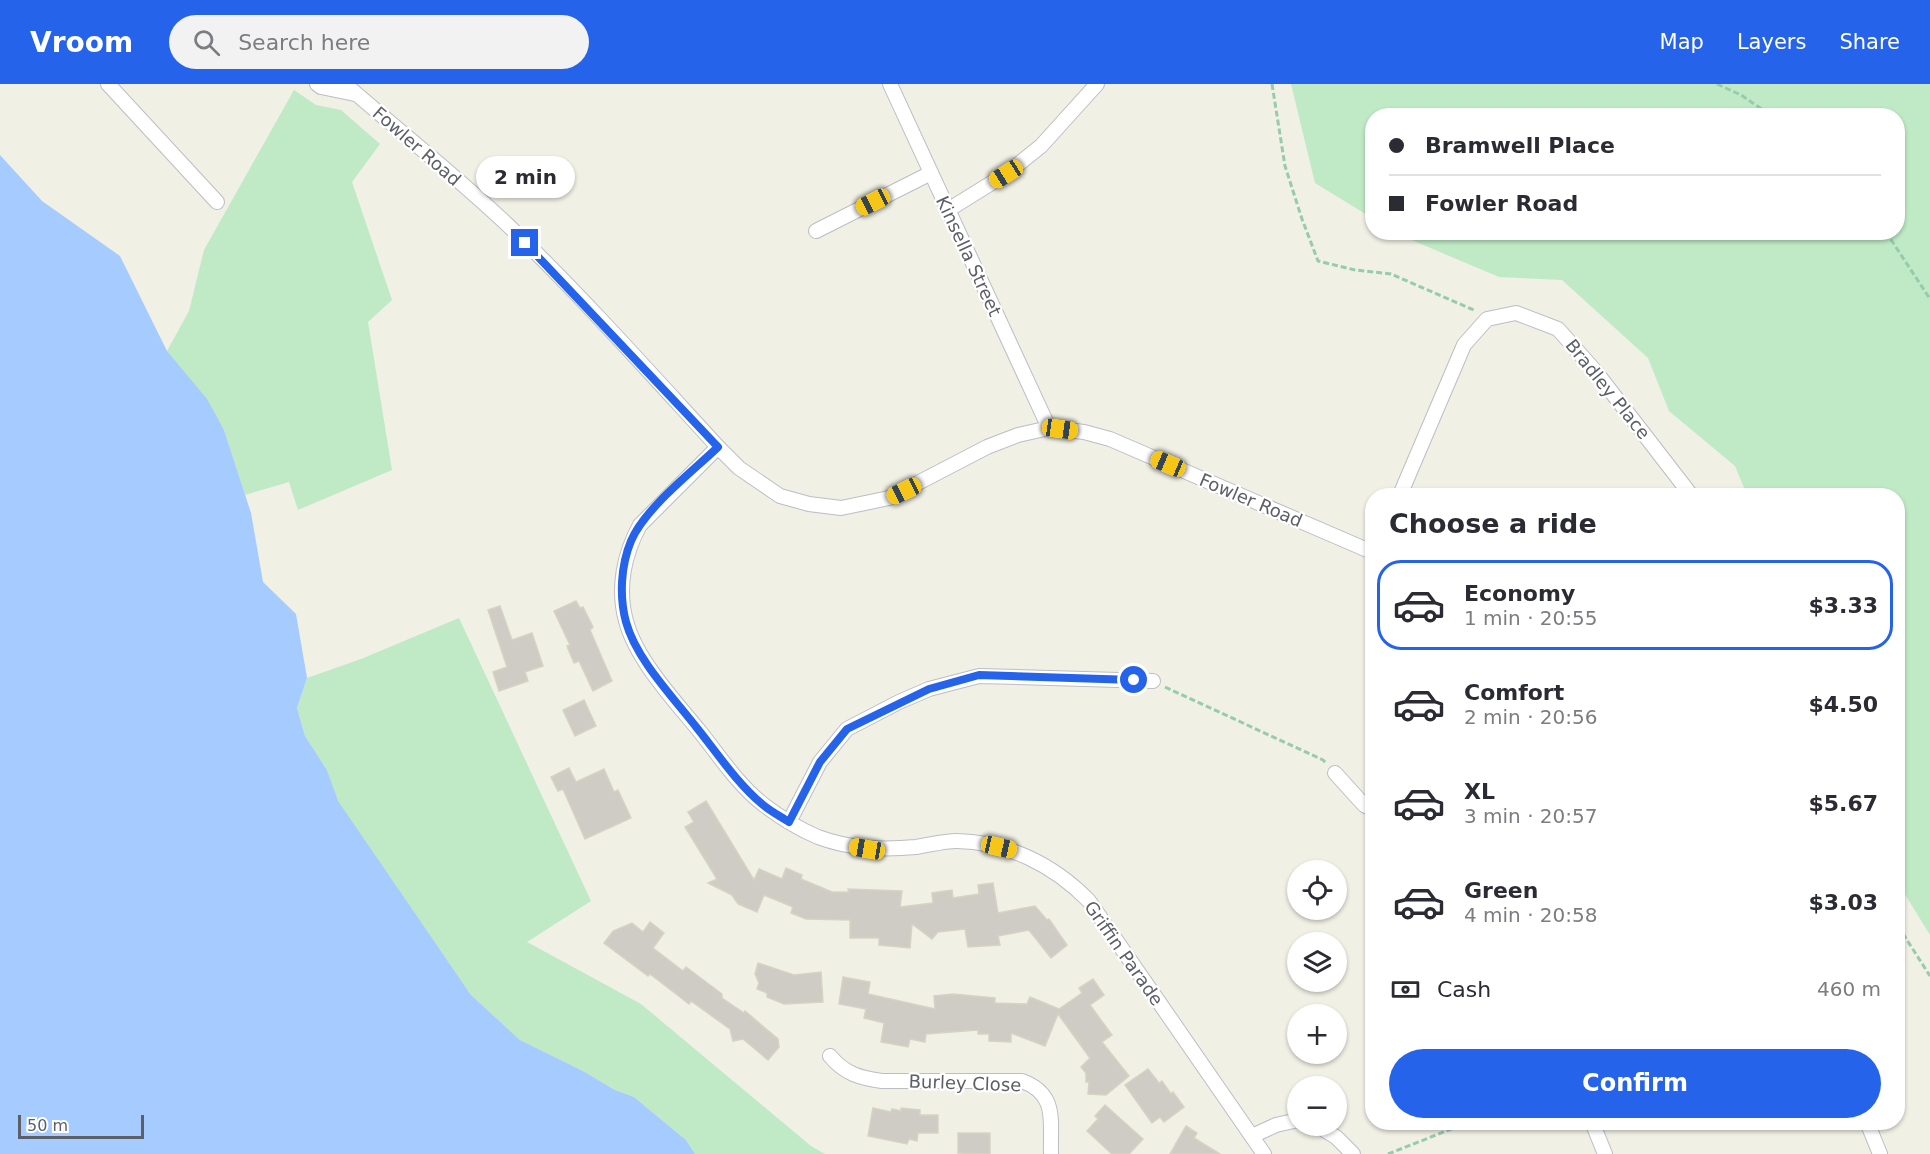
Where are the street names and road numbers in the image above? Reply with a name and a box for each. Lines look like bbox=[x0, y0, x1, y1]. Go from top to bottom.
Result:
street label: Fowler Road bbox=[369, 102, 465, 190]
street label: Kinsella Street bbox=[932, 193, 1006, 319]
street label: Bradley Place bbox=[1561, 335, 1655, 443]
street label: Fowler Road bbox=[1196, 469, 1306, 531]
street label: Griffin Parade bbox=[1080, 897, 1168, 1009]
street label: Burley Close bbox=[908, 1071, 1022, 1095]

